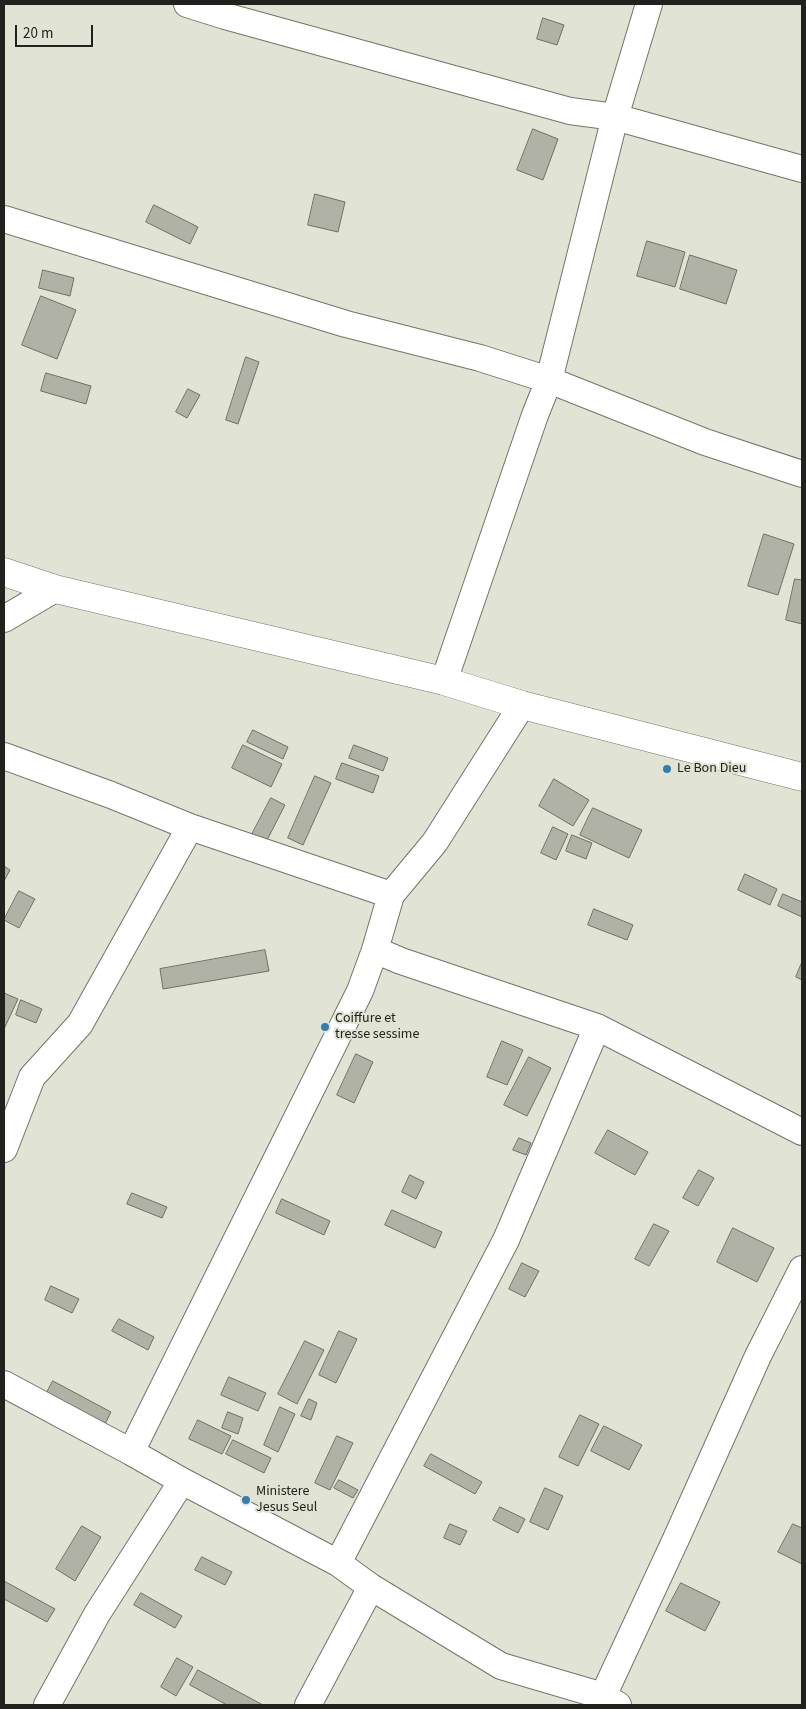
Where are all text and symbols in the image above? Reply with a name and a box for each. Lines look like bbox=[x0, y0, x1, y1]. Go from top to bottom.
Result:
scale bar bbox=[18, 15, 95, 47]
text: 20 m bbox=[23, 23, 53, 44]
place label: Le Bon Dieu bbox=[677, 761, 746, 777]
marker: Le Bon Dieu bbox=[661, 763, 673, 775]
place label: Coiffure et tresse sessime bbox=[335, 1011, 419, 1044]
marker: Coiffure et tresse sessime bbox=[319, 1021, 331, 1033]
place label: Ministere Jesus Seul bbox=[256, 1484, 317, 1516]
marker: Ministere Jesus Seul bbox=[240, 1494, 252, 1506]

